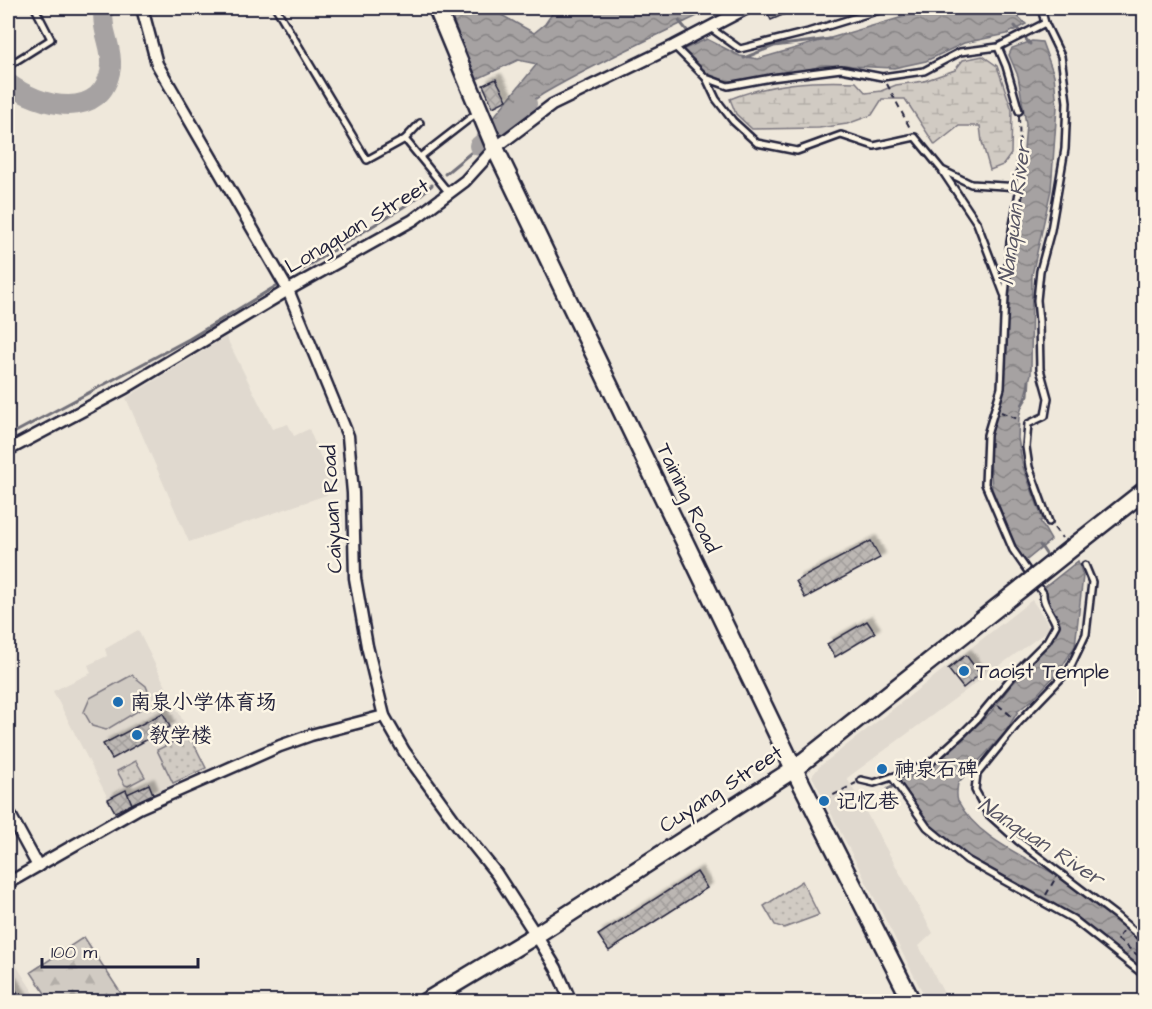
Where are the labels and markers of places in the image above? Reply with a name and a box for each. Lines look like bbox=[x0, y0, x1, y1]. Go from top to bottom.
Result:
place label: Taoist Temple bbox=[976, 657, 1109, 687]
marker: Taoist Temple bbox=[957, 664, 971, 678]
place label: 南泉小学体育场 bbox=[130, 688, 277, 717]
marker: 南泉小学体育场 bbox=[111, 695, 125, 709]
place label: 教学楼 bbox=[149, 721, 212, 750]
marker: 教学楼 bbox=[130, 728, 144, 742]
place label: 神泉石碑 bbox=[894, 755, 978, 784]
marker: 神泉石碑 bbox=[875, 762, 889, 776]
place label: 记忆巷 bbox=[836, 787, 899, 816]
marker: 记忆巷 bbox=[817, 794, 831, 808]

